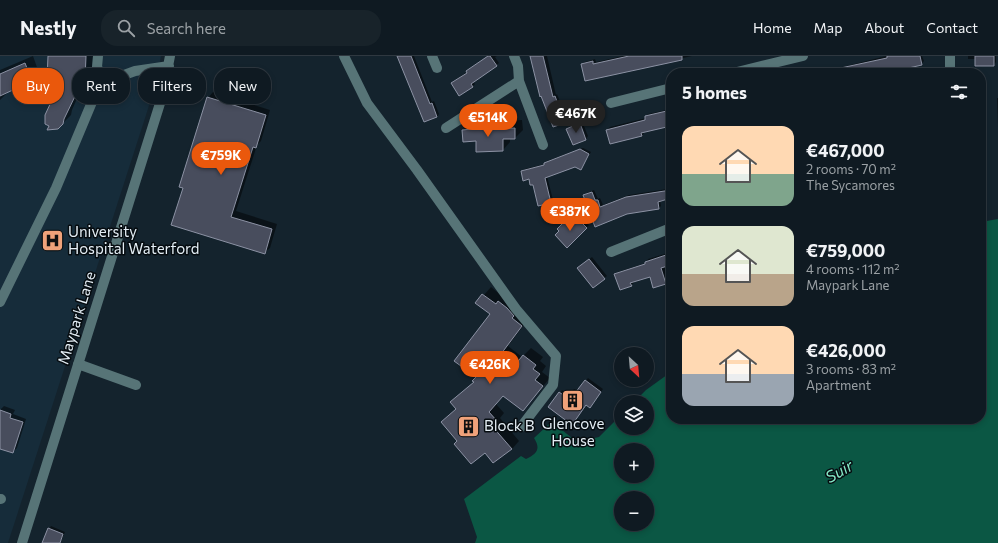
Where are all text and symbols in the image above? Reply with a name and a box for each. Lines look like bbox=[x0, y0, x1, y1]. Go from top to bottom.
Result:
search box bbox=[101, 10, 381, 46]
text: Nestly bbox=[20, 16, 77, 39]
icon: search bbox=[115, 17, 137, 39]
text: Search here bbox=[147, 19, 226, 37]
text: Home bbox=[753, 19, 792, 36]
text: Map bbox=[814, 19, 842, 36]
text: About bbox=[864, 19, 904, 36]
text: Contact bbox=[926, 19, 978, 36]
chip: Buy bbox=[12, 68, 64, 104]
chip: Rent bbox=[72, 68, 130, 104]
chip: Filters bbox=[138, 68, 206, 104]
chip: New bbox=[214, 68, 271, 104]
icon: filters bbox=[948, 81, 970, 103]
text: 5 homes bbox=[682, 82, 747, 103]
pin: €467K bbox=[548, 100, 604, 134]
pin: €514K bbox=[460, 104, 516, 138]
text: €467K bbox=[555, 105, 597, 121]
text: €514K bbox=[468, 109, 508, 125]
text: €467,000 bbox=[806, 140, 885, 161]
pin: €759K bbox=[193, 142, 249, 176]
icon: home bbox=[714, 142, 762, 190]
text: €759K bbox=[201, 147, 241, 163]
text: 2 rooms · 70 m² bbox=[806, 161, 896, 177]
text: The Sycamores bbox=[806, 177, 895, 193]
pin: €387K bbox=[542, 198, 598, 232]
text: €387K bbox=[550, 203, 590, 219]
place label: University Hospital Waterford bbox=[68, 222, 200, 257]
hospital icon: University Hospital Waterford bbox=[40, 228, 66, 254]
text: €759,000 bbox=[806, 240, 885, 261]
icon: home bbox=[714, 242, 762, 290]
text: 4 rooms · 112 m² bbox=[806, 261, 899, 277]
street label: Maypark Lane bbox=[53, 269, 99, 366]
text: Maypark Lane bbox=[806, 277, 889, 293]
text: €426,000 bbox=[806, 340, 886, 361]
icon: home bbox=[714, 342, 762, 390]
north arrow bbox=[614, 347, 654, 387]
map controls bbox=[614, 347, 654, 531]
pin: €426K bbox=[462, 351, 518, 385]
text: €426K bbox=[469, 356, 511, 372]
text: 3 rooms · 83 m² bbox=[806, 361, 896, 377]
text: Apartment bbox=[806, 377, 871, 393]
building icon: Glencove House bbox=[560, 388, 586, 414]
button: layers bbox=[614, 395, 654, 435]
building icon: Block B bbox=[455, 413, 481, 439]
place label: Glencove House bbox=[542, 414, 604, 449]
place label: Block B bbox=[484, 416, 535, 434]
button: + bbox=[614, 443, 654, 483]
water label: Suir bbox=[822, 455, 857, 486]
button: − bbox=[614, 491, 654, 531]

